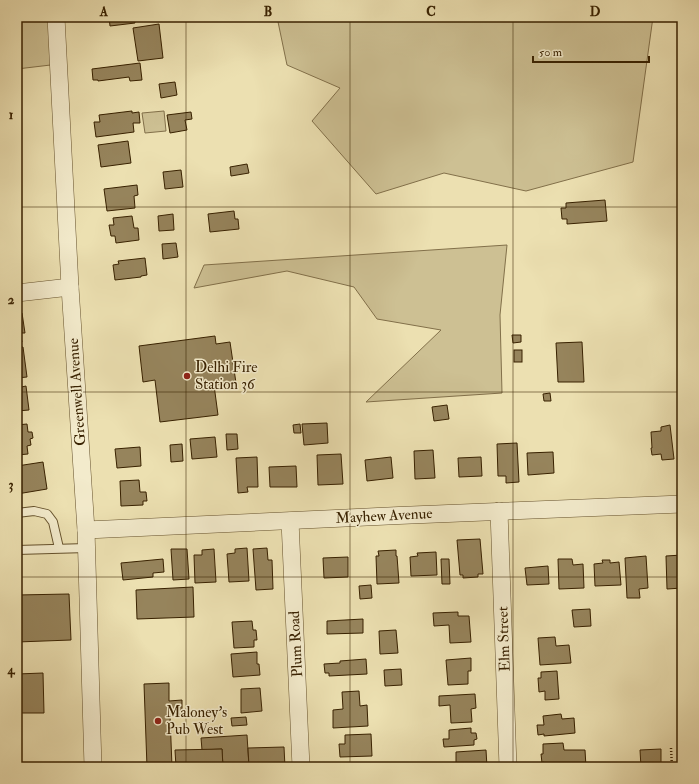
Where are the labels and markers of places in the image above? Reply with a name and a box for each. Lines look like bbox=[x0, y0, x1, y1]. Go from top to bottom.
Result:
place label: Delhi Fire Station 36 bbox=[195, 358, 257, 394]
marker: Delhi Fire Station 36 bbox=[182, 371, 192, 381]
place label: Maloney's Pub West bbox=[166, 703, 227, 739]
marker: Maloney's Pub West bbox=[153, 716, 163, 726]

